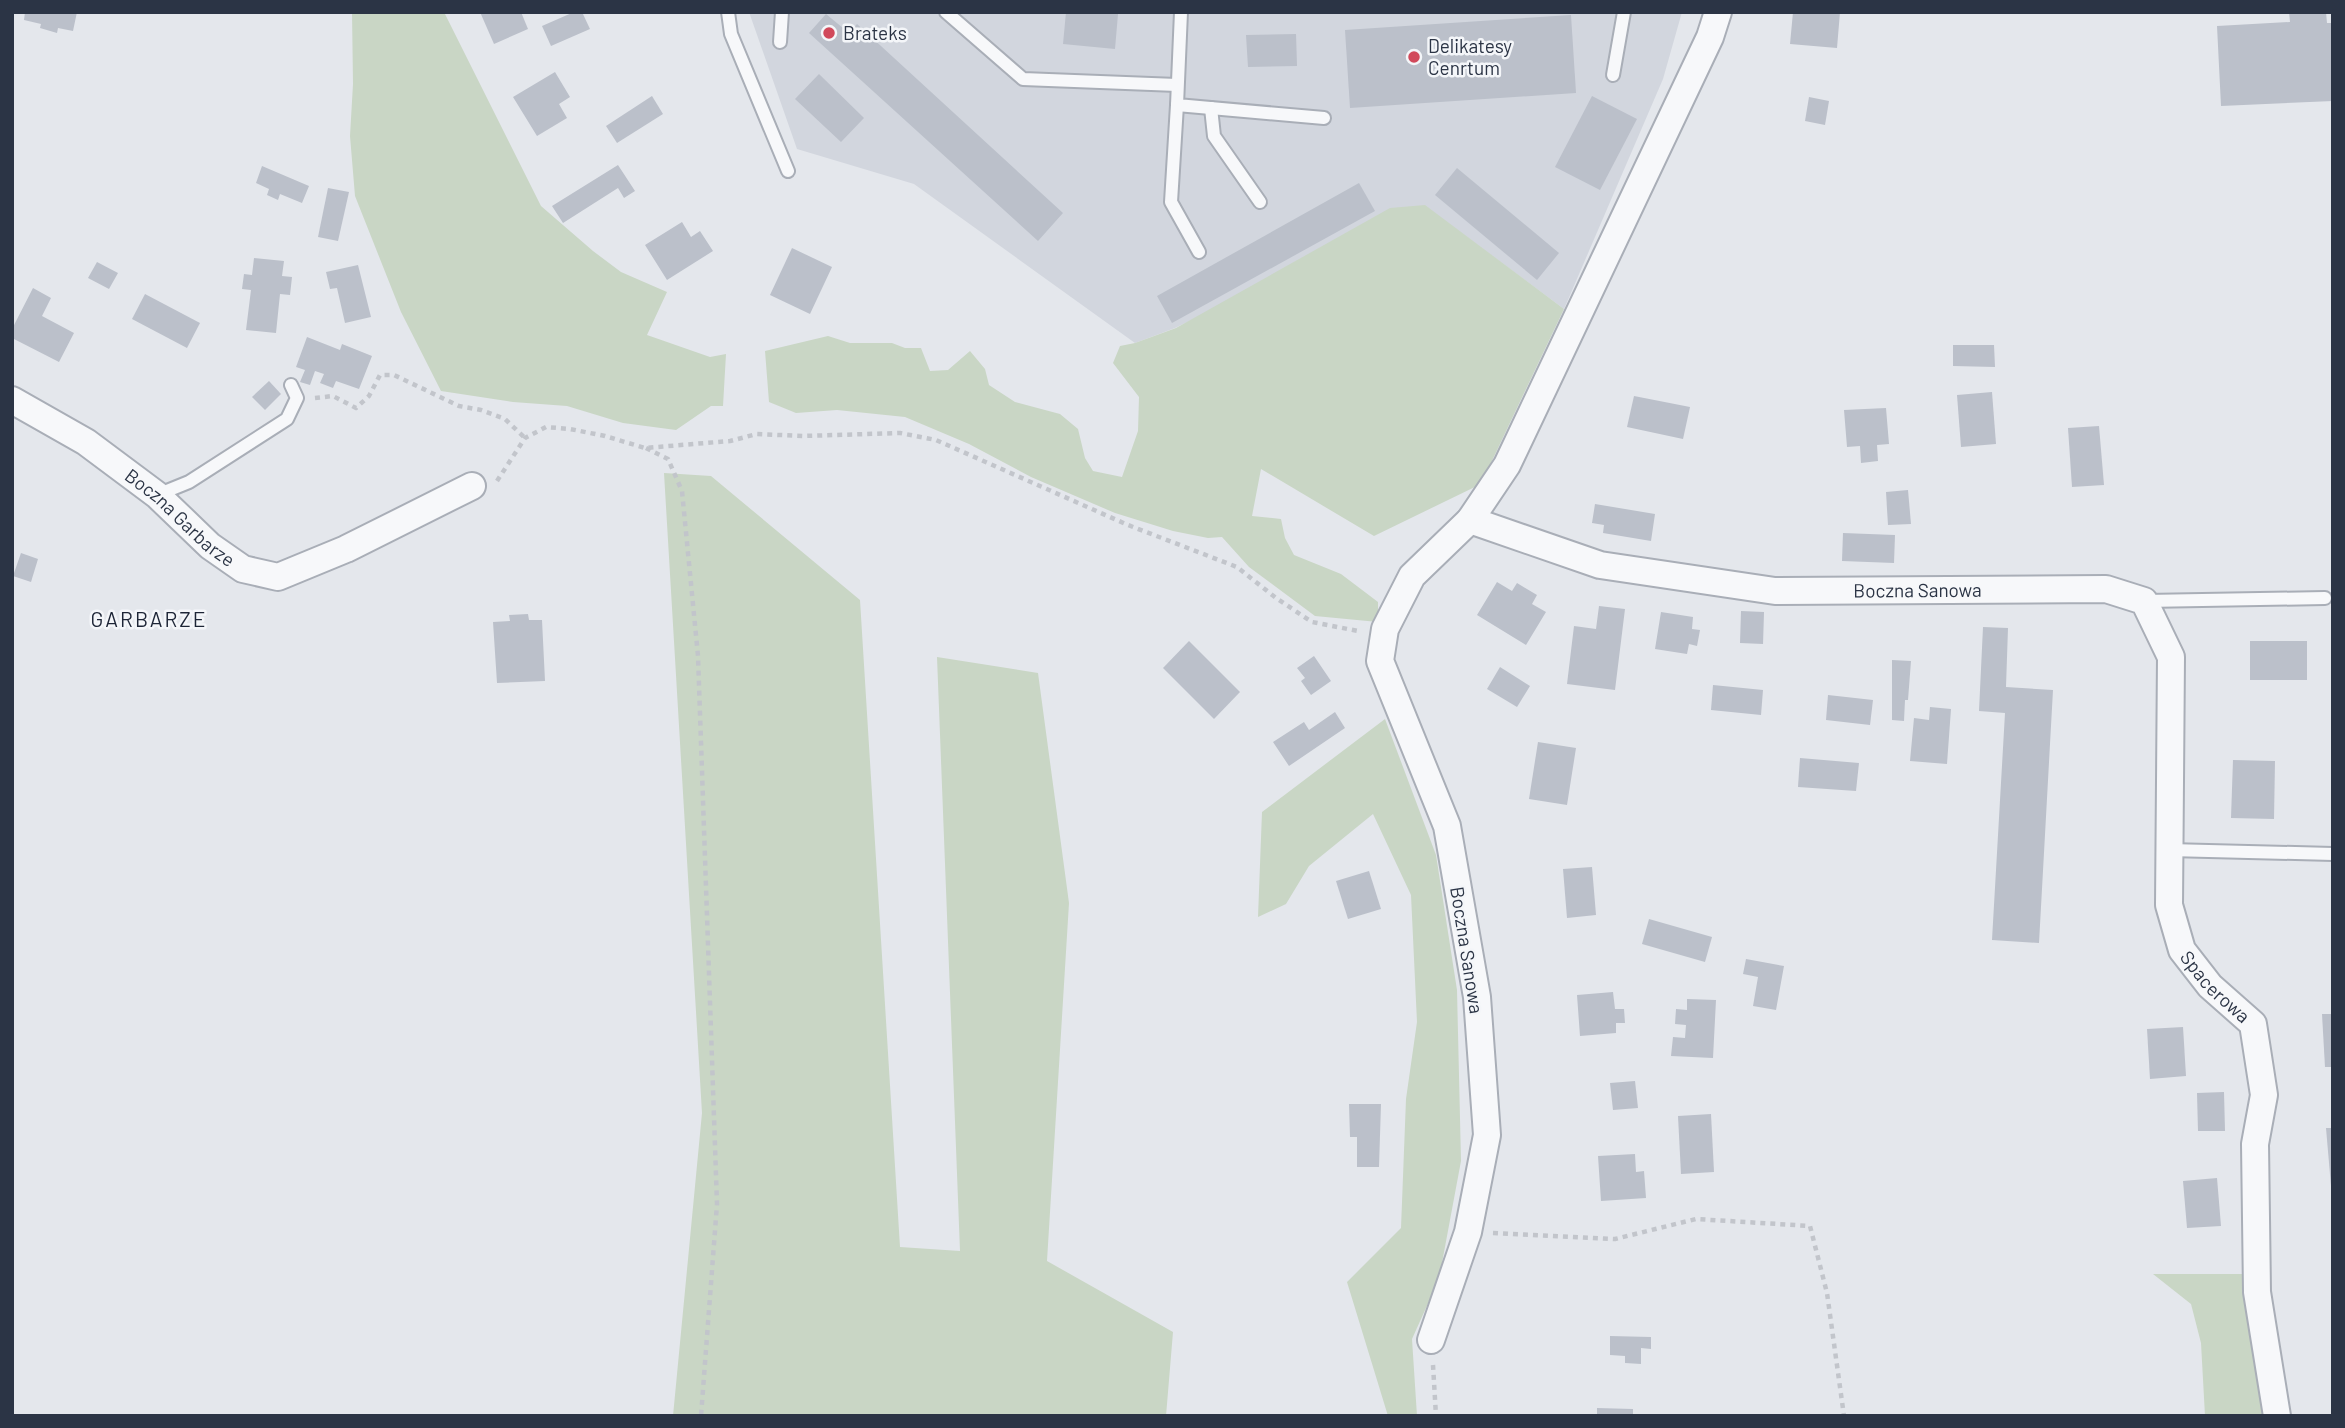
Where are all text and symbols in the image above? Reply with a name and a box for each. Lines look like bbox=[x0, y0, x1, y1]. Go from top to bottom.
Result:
place label: Brateks bbox=[843, 21, 907, 44]
marker: Brateks bbox=[821, 25, 837, 41]
place label: Delikatesy Cenrtum bbox=[1428, 34, 1512, 79]
marker: Delikatesy Cenrtum bbox=[1406, 49, 1422, 65]
street label: Boczna Garbarze bbox=[121, 463, 240, 571]
street label: Boczna Sanowa bbox=[1853, 578, 1982, 602]
district label: GARBARZE bbox=[91, 606, 207, 631]
street label: Boczna Sanowa bbox=[1446, 885, 1489, 1015]
street label: Spacerowa bbox=[2176, 946, 2255, 1027]

